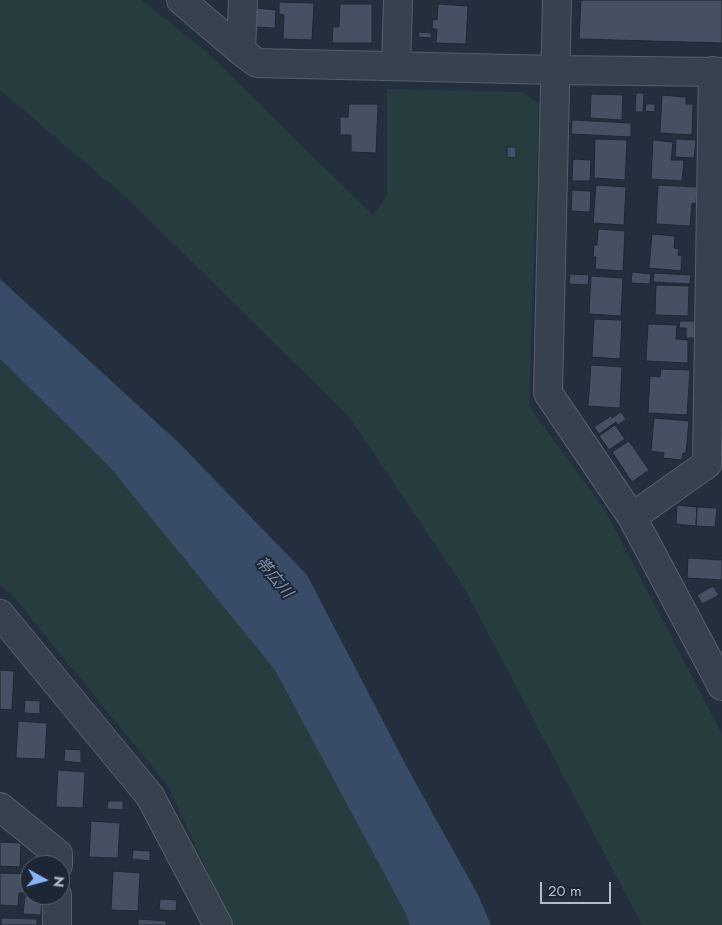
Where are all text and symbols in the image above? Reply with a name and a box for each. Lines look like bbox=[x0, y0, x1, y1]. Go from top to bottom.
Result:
water label: 帯広川 bbox=[250, 553, 296, 603]
north arrow bbox=[20, 855, 70, 905]
scale bar bbox=[542, 872, 613, 904]
text: N bbox=[48, 875, 69, 888]
text: 20 m bbox=[548, 880, 582, 902]

